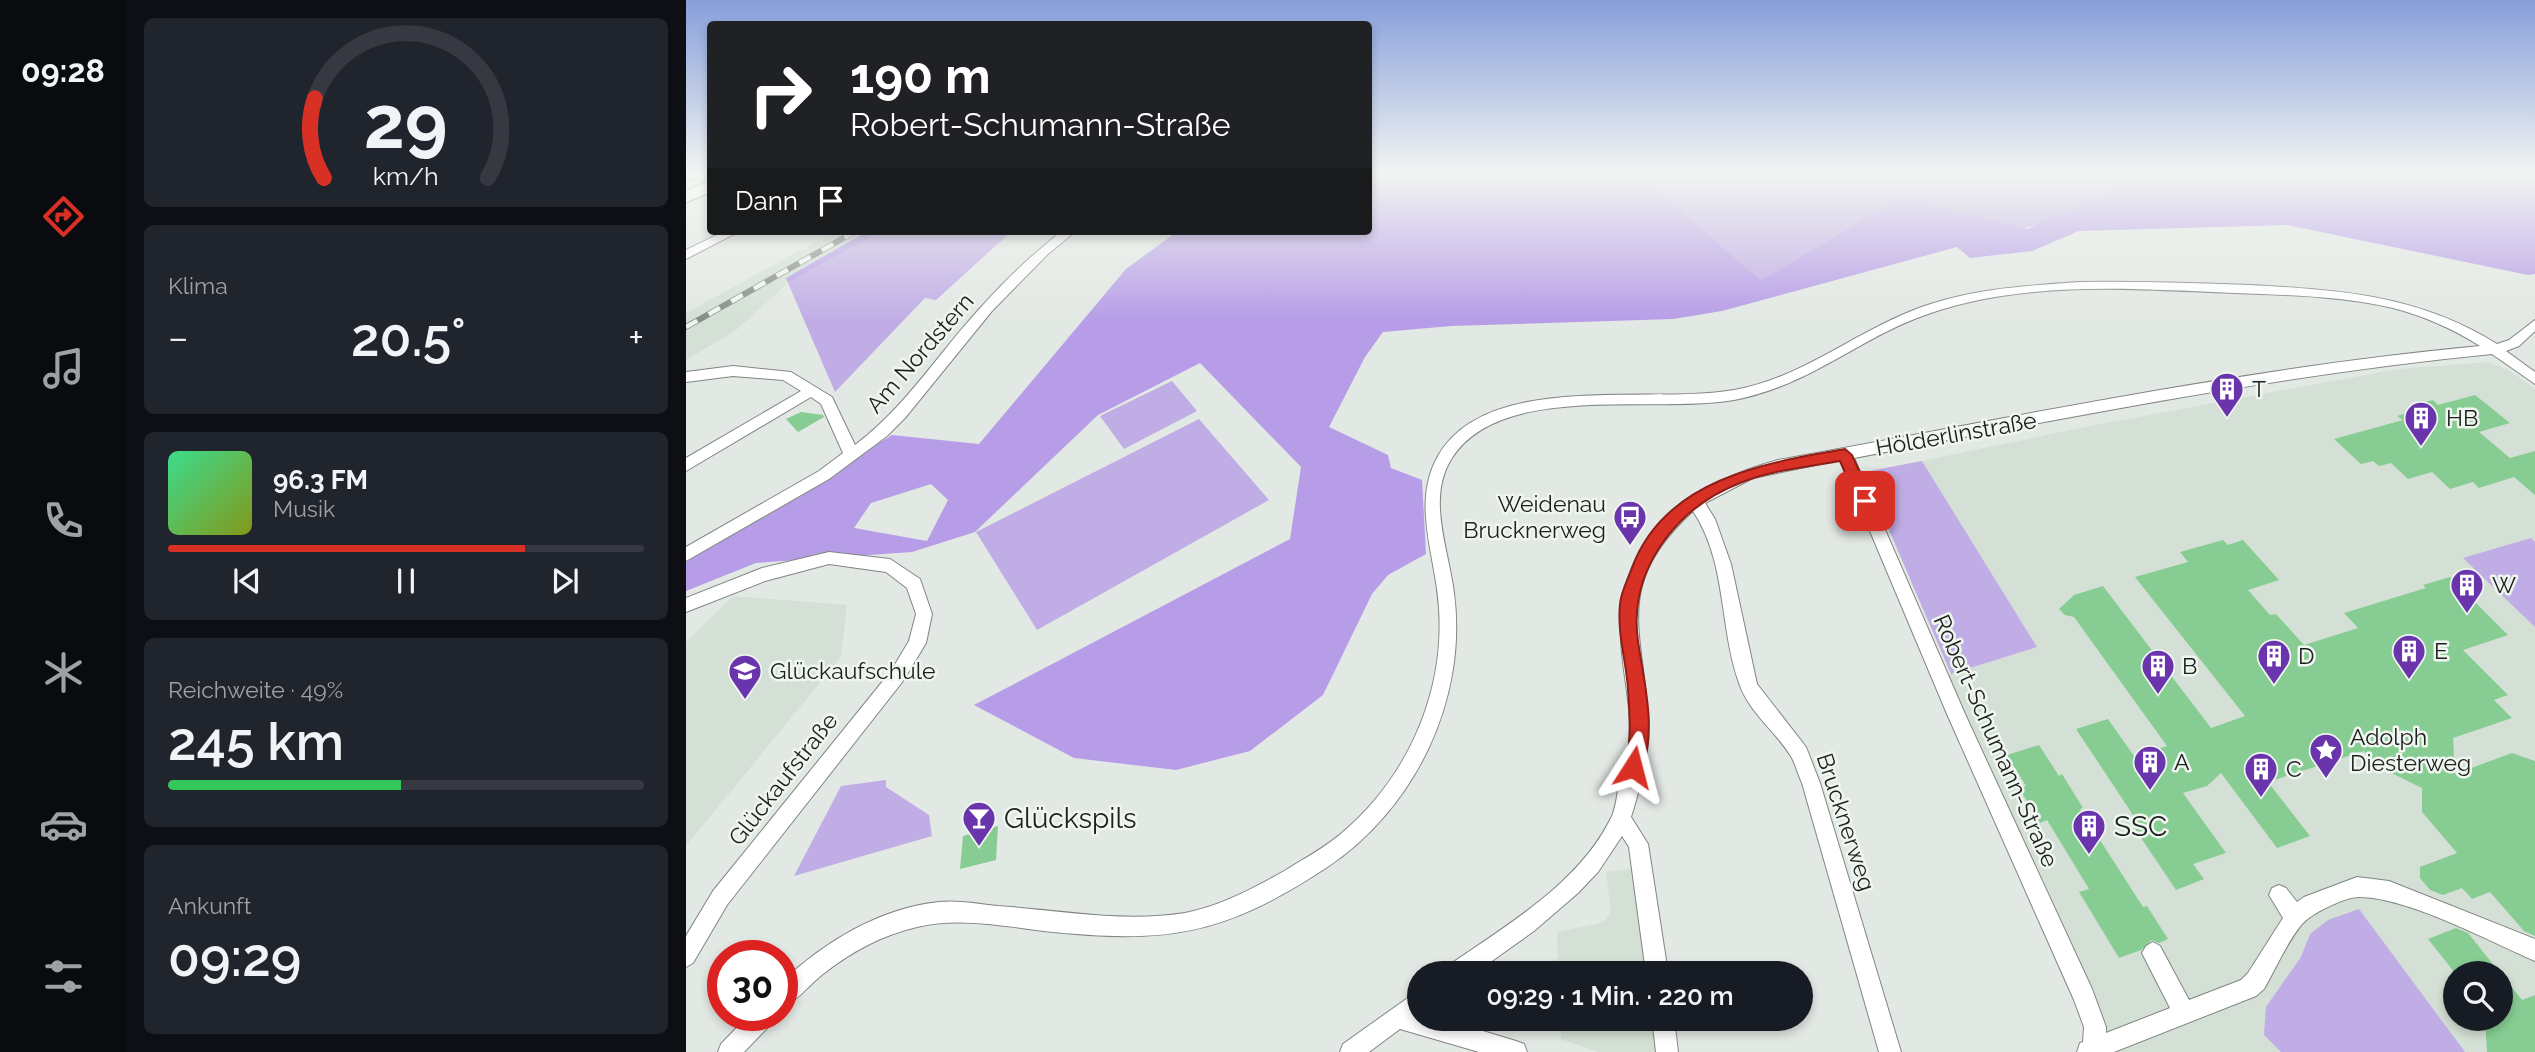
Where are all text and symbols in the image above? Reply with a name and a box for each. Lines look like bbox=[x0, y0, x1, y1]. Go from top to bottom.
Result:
text: 190 m bbox=[850, 47, 991, 104]
icon: right bbox=[735, 49, 826, 140]
text: 09:28 bbox=[21, 52, 105, 89]
text: 29 bbox=[364, 81, 448, 166]
text: Robert-Schumann-Straße bbox=[850, 106, 1231, 143]
text: km/h bbox=[373, 161, 439, 191]
icon: arrive bbox=[812, 182, 850, 220]
text: Dann bbox=[735, 186, 798, 216]
icon: directions bbox=[39, 192, 88, 241]
text: Klima bbox=[168, 272, 228, 299]
street label: Am Nordstern bbox=[860, 287, 979, 418]
text: 20.5° bbox=[351, 307, 466, 368]
text: − bbox=[168, 315, 188, 360]
text: + bbox=[628, 315, 644, 360]
icon: music bbox=[39, 344, 88, 393]
building icon: T bbox=[2208, 370, 2246, 419]
place label: T bbox=[2252, 375, 2266, 402]
building icon: HB bbox=[2402, 399, 2440, 448]
place label: HB bbox=[2446, 404, 2478, 431]
street label: Hölderlinstraße bbox=[1873, 406, 2038, 461]
text: 96.3 FM bbox=[273, 465, 368, 495]
pin bbox=[1835, 471, 1895, 531]
icon: arrive bbox=[1846, 482, 1884, 520]
place label: Weidenau Brucknerweg bbox=[1463, 490, 1606, 543]
text: Musik bbox=[273, 495, 335, 522]
icon: phone bbox=[39, 496, 88, 545]
bus stop icon: Weidenau Brucknerweg bbox=[1611, 498, 1649, 547]
icon: previous bbox=[228, 562, 266, 600]
icon: pause bbox=[387, 562, 425, 600]
icon: next bbox=[546, 562, 584, 600]
building icon: W bbox=[2448, 566, 2486, 615]
place label: W bbox=[2492, 571, 2516, 598]
street label: Robert-Schumann-Straße bbox=[1929, 610, 2064, 871]
building icon: E bbox=[2390, 632, 2428, 681]
building icon: D bbox=[2255, 637, 2293, 686]
place label: E bbox=[2434, 637, 2448, 664]
place label: D bbox=[2298, 642, 2314, 669]
building icon: B bbox=[2139, 647, 2177, 696]
icon: climate bbox=[39, 648, 88, 697]
school or university icon: Glückaufschule bbox=[726, 652, 764, 701]
place label: B bbox=[2182, 652, 2197, 679]
place label: Glückaufschule bbox=[770, 657, 936, 684]
text: Reichweite · 49% bbox=[168, 676, 343, 703]
street label: Glückaufstraße bbox=[723, 707, 843, 850]
text: 245 km bbox=[168, 711, 344, 772]
place label: Adolph Diesterweg bbox=[2350, 723, 2471, 776]
position arrow bbox=[1596, 730, 1670, 804]
place icon: Adolph Diesterweg bbox=[2307, 731, 2345, 780]
building icon: A bbox=[2131, 743, 2169, 792]
place label: A bbox=[2174, 748, 2190, 775]
street label: Brucknerweg bbox=[1812, 750, 1881, 894]
building icon: C bbox=[2242, 750, 2280, 799]
place label: C bbox=[2286, 755, 2302, 782]
bar icon: Glückspils bbox=[960, 799, 998, 848]
icon: car bbox=[39, 800, 88, 849]
place label: Glückspils bbox=[1004, 802, 1137, 835]
building icon: SSC bbox=[2070, 807, 2108, 856]
place label: SSC bbox=[2114, 810, 2167, 843]
text: Ankunft bbox=[168, 892, 251, 919]
text: 09:29 bbox=[168, 927, 301, 988]
speed limit sign: 30 bbox=[707, 940, 798, 1031]
icon: filters bbox=[39, 952, 88, 1001]
map controls bbox=[2443, 961, 2513, 1031]
button: search bbox=[2443, 961, 2513, 1031]
text: 09:29 · 1 Min. · 220 m bbox=[1486, 981, 1734, 1011]

